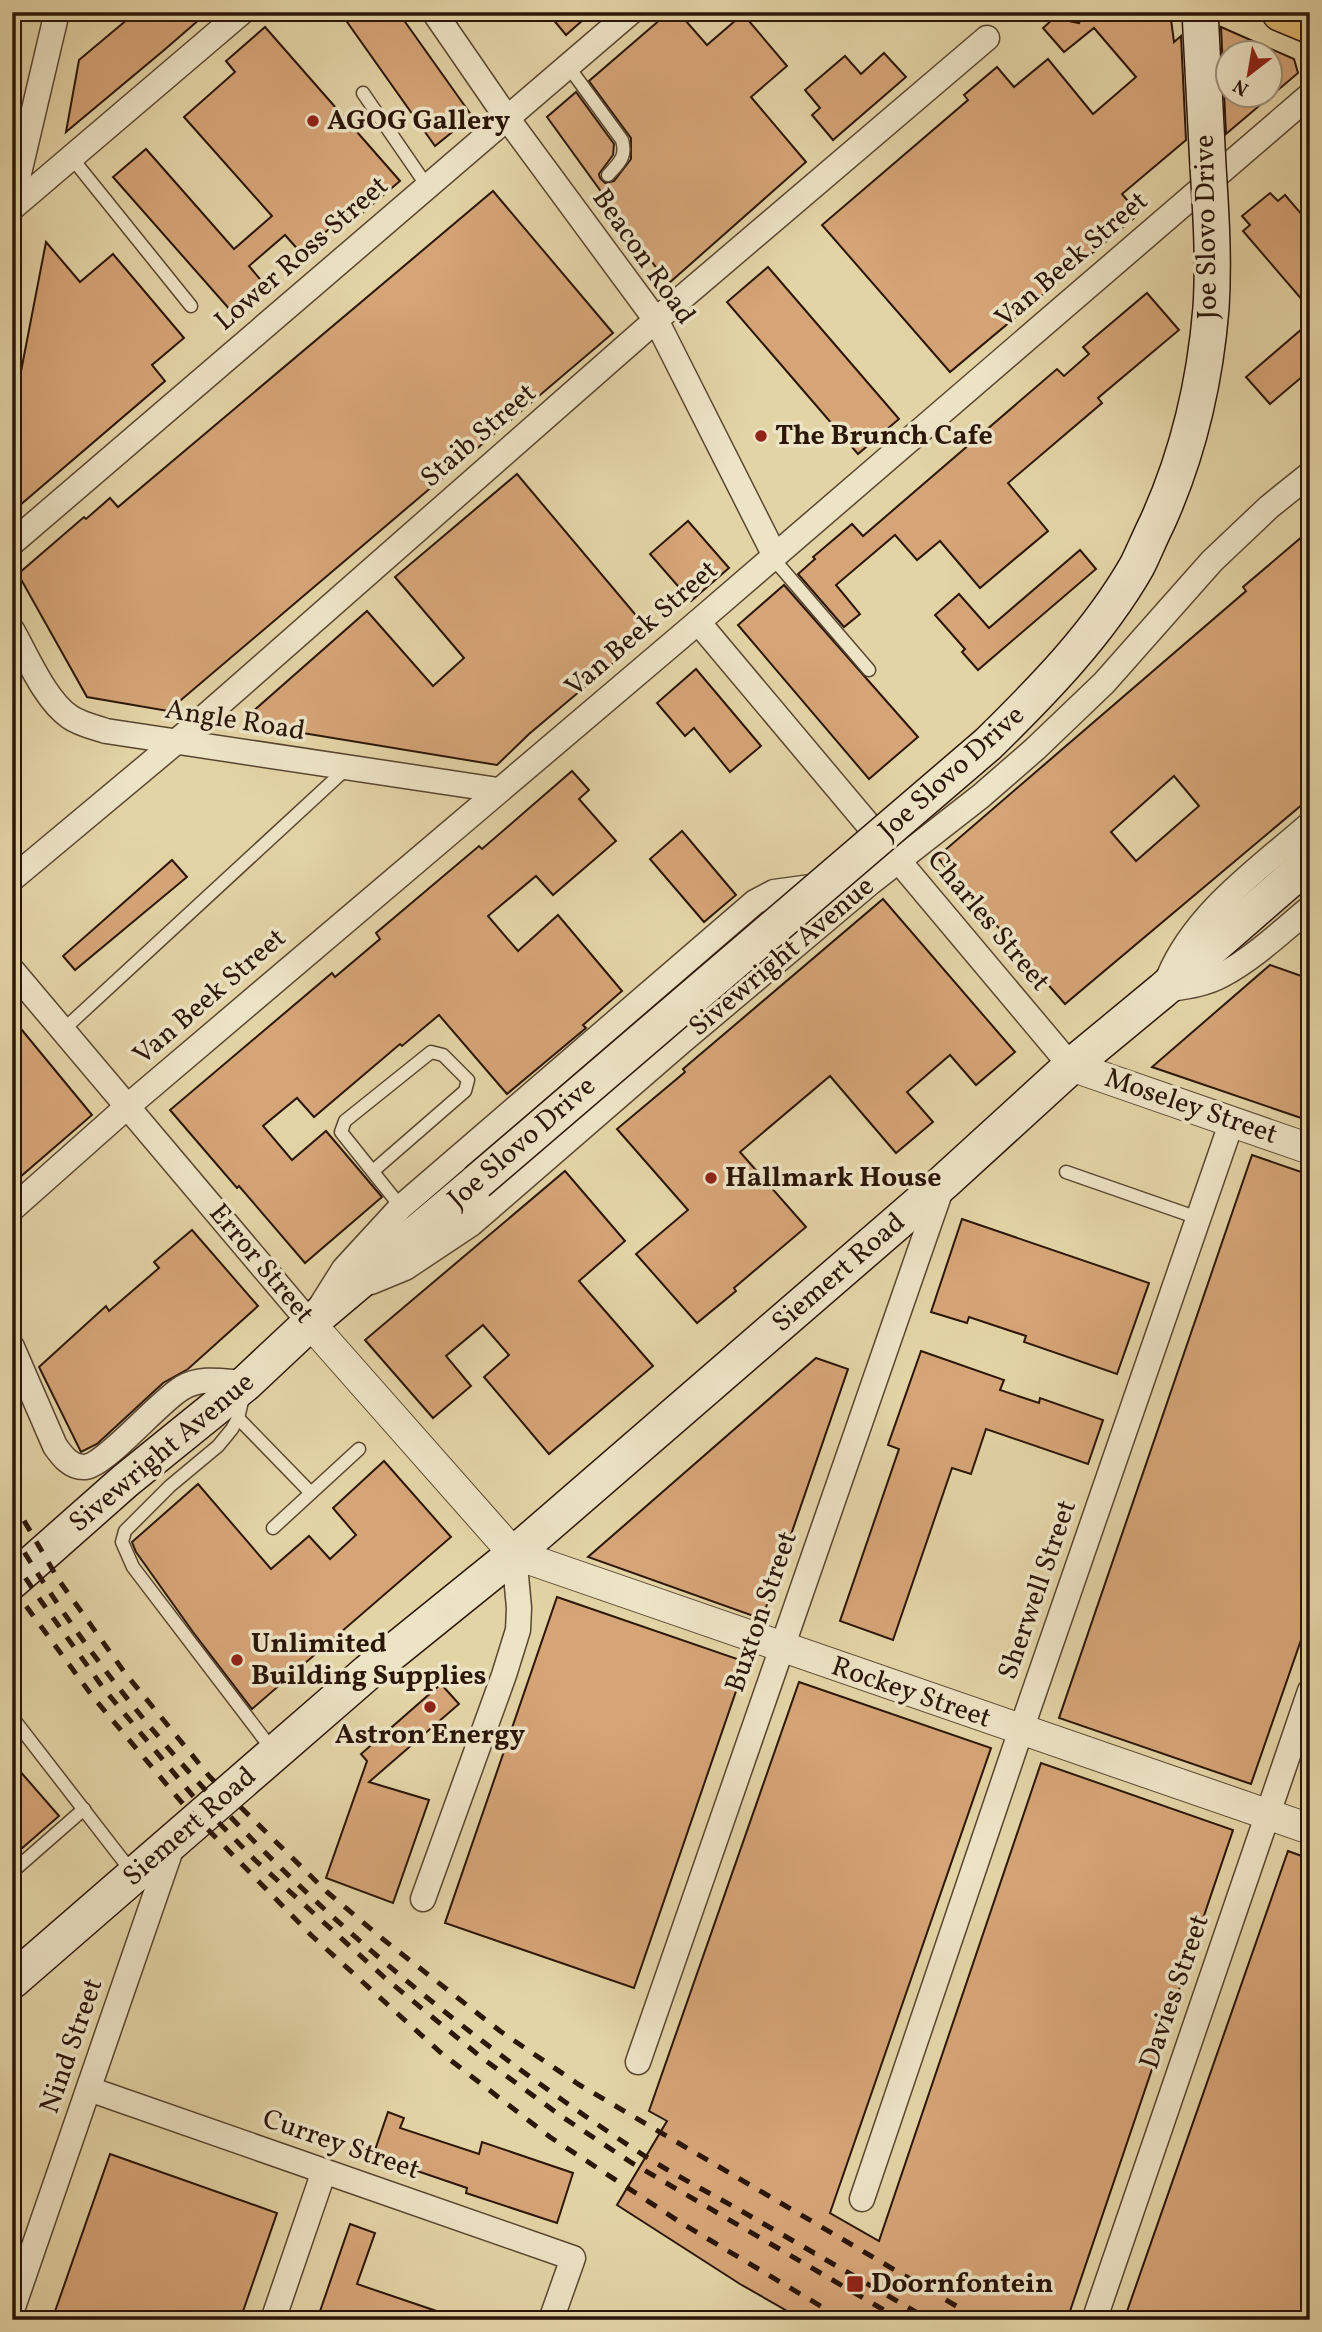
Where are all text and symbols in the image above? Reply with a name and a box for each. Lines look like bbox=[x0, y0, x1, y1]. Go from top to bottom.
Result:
north arrow bbox=[1214, 38, 1284, 108]
text: N bbox=[1228, 72, 1254, 102]
place label: AGOG Gallery bbox=[327, 102, 510, 141]
marker: AGOG Gallery bbox=[305, 113, 321, 129]
street label: Joe Slovo Drive bbox=[1186, 134, 1228, 320]
street label: Lower Ross Street bbox=[207, 168, 397, 340]
street label: Beacon Road bbox=[582, 181, 704, 333]
street label: Van Beek Street bbox=[987, 183, 1157, 337]
street label: Staib Street bbox=[413, 375, 545, 497]
place label: The Brunch Cafe bbox=[775, 417, 993, 456]
marker: The Brunch Cafe bbox=[753, 428, 769, 444]
street label: Van Beek Street bbox=[557, 552, 727, 706]
street label: Angle Road bbox=[162, 691, 308, 751]
street label: Joe Slovo Drive bbox=[870, 697, 1034, 849]
street label: Charles Street bbox=[917, 842, 1059, 1000]
street label: Sivewright Avenue bbox=[681, 868, 883, 1046]
street label: Van Beek Street bbox=[125, 920, 295, 1074]
street label: Moseley Street bbox=[1099, 1059, 1283, 1155]
street label: Joe Slovo Drive bbox=[439, 1068, 605, 1218]
place label: Hallmark House bbox=[725, 1159, 942, 1198]
marker: Hallmark House bbox=[703, 1170, 719, 1186]
street label: Error Street bbox=[199, 1196, 323, 1332]
street label: Siemert Road bbox=[764, 1204, 914, 1342]
street label: Sivewright Avenue bbox=[61, 1364, 263, 1542]
street label: Sherwell Street bbox=[989, 1495, 1087, 1685]
street label: Buxton Street bbox=[716, 1526, 808, 1698]
place label: Unlimited Building Supplies bbox=[251, 1625, 486, 1696]
street label: Rockey Street bbox=[826, 1647, 996, 1739]
marker: Unlimited Building Supplies bbox=[229, 1652, 245, 1668]
marker: Astron Energy bbox=[422, 1699, 438, 1715]
place label: Astron Energy bbox=[335, 1716, 526, 1755]
street label: Siemert Road bbox=[115, 1758, 265, 1896]
street label: Davies Street bbox=[1130, 1910, 1220, 2074]
street label: Nind Street bbox=[31, 1973, 113, 2119]
street label: Currey Street bbox=[257, 2100, 425, 2190]
place label: Doornfontein bbox=[871, 2265, 1053, 2304]
marker: Doornfontein bbox=[845, 2274, 865, 2294]

